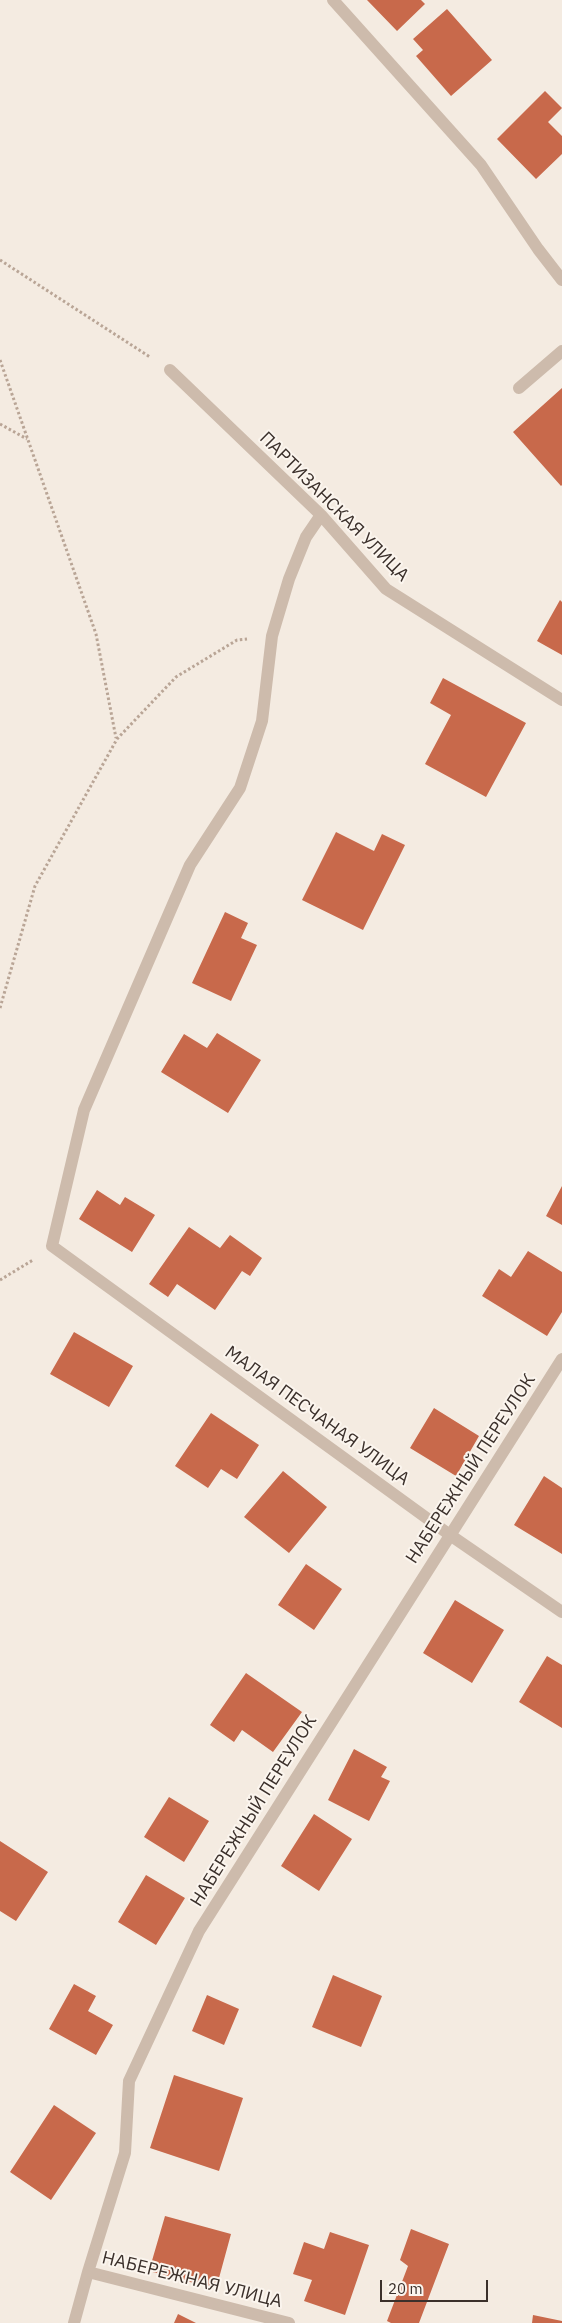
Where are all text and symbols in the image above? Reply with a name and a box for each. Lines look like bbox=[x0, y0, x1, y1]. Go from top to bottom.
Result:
street label: ПАРТИЗАНСКАЯ УЛИЦА bbox=[255, 428, 413, 586]
street label: МАЛАЯ ПЕСЧАНАЯ УЛИЦА bbox=[221, 1342, 413, 1490]
street label: НАБЕРЕЖНЫЙ ПЕРЕУЛОК bbox=[402, 1370, 540, 1568]
street label: НАБЕРЕЖНЫЙ ПЕРЕУЛОК bbox=[186, 1711, 322, 1911]
street label: НАБЕРЕЖНАЯ УЛИЦА bbox=[100, 2247, 284, 2313]
scale bar bbox=[382, 2270, 490, 2302]
text: 20 m bbox=[388, 2279, 423, 2298]

